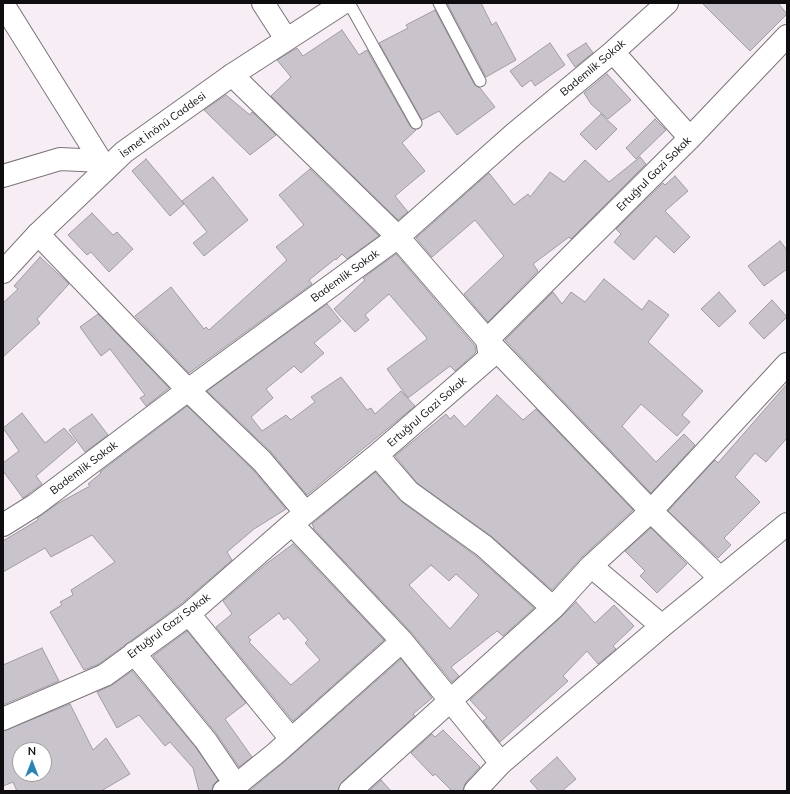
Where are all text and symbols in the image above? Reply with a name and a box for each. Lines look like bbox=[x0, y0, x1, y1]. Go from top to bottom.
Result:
street label: Bademlik Sokak bbox=[558, 37, 628, 99]
street label: İsmet İnönü Caddesi bbox=[117, 89, 209, 161]
street label: Ertuğrul Gazi Sokak bbox=[614, 134, 694, 214]
street label: Bademlik Sokak bbox=[308, 247, 382, 305]
street label: Ertuğrul Gazi Sokak bbox=[385, 374, 469, 450]
street label: Bademlik Sokak bbox=[48, 438, 120, 498]
street label: Ertuğrul Gazi Sokak bbox=[125, 591, 213, 661]
north arrow bbox=[12, 742, 52, 782]
text: N bbox=[28, 744, 36, 758]

